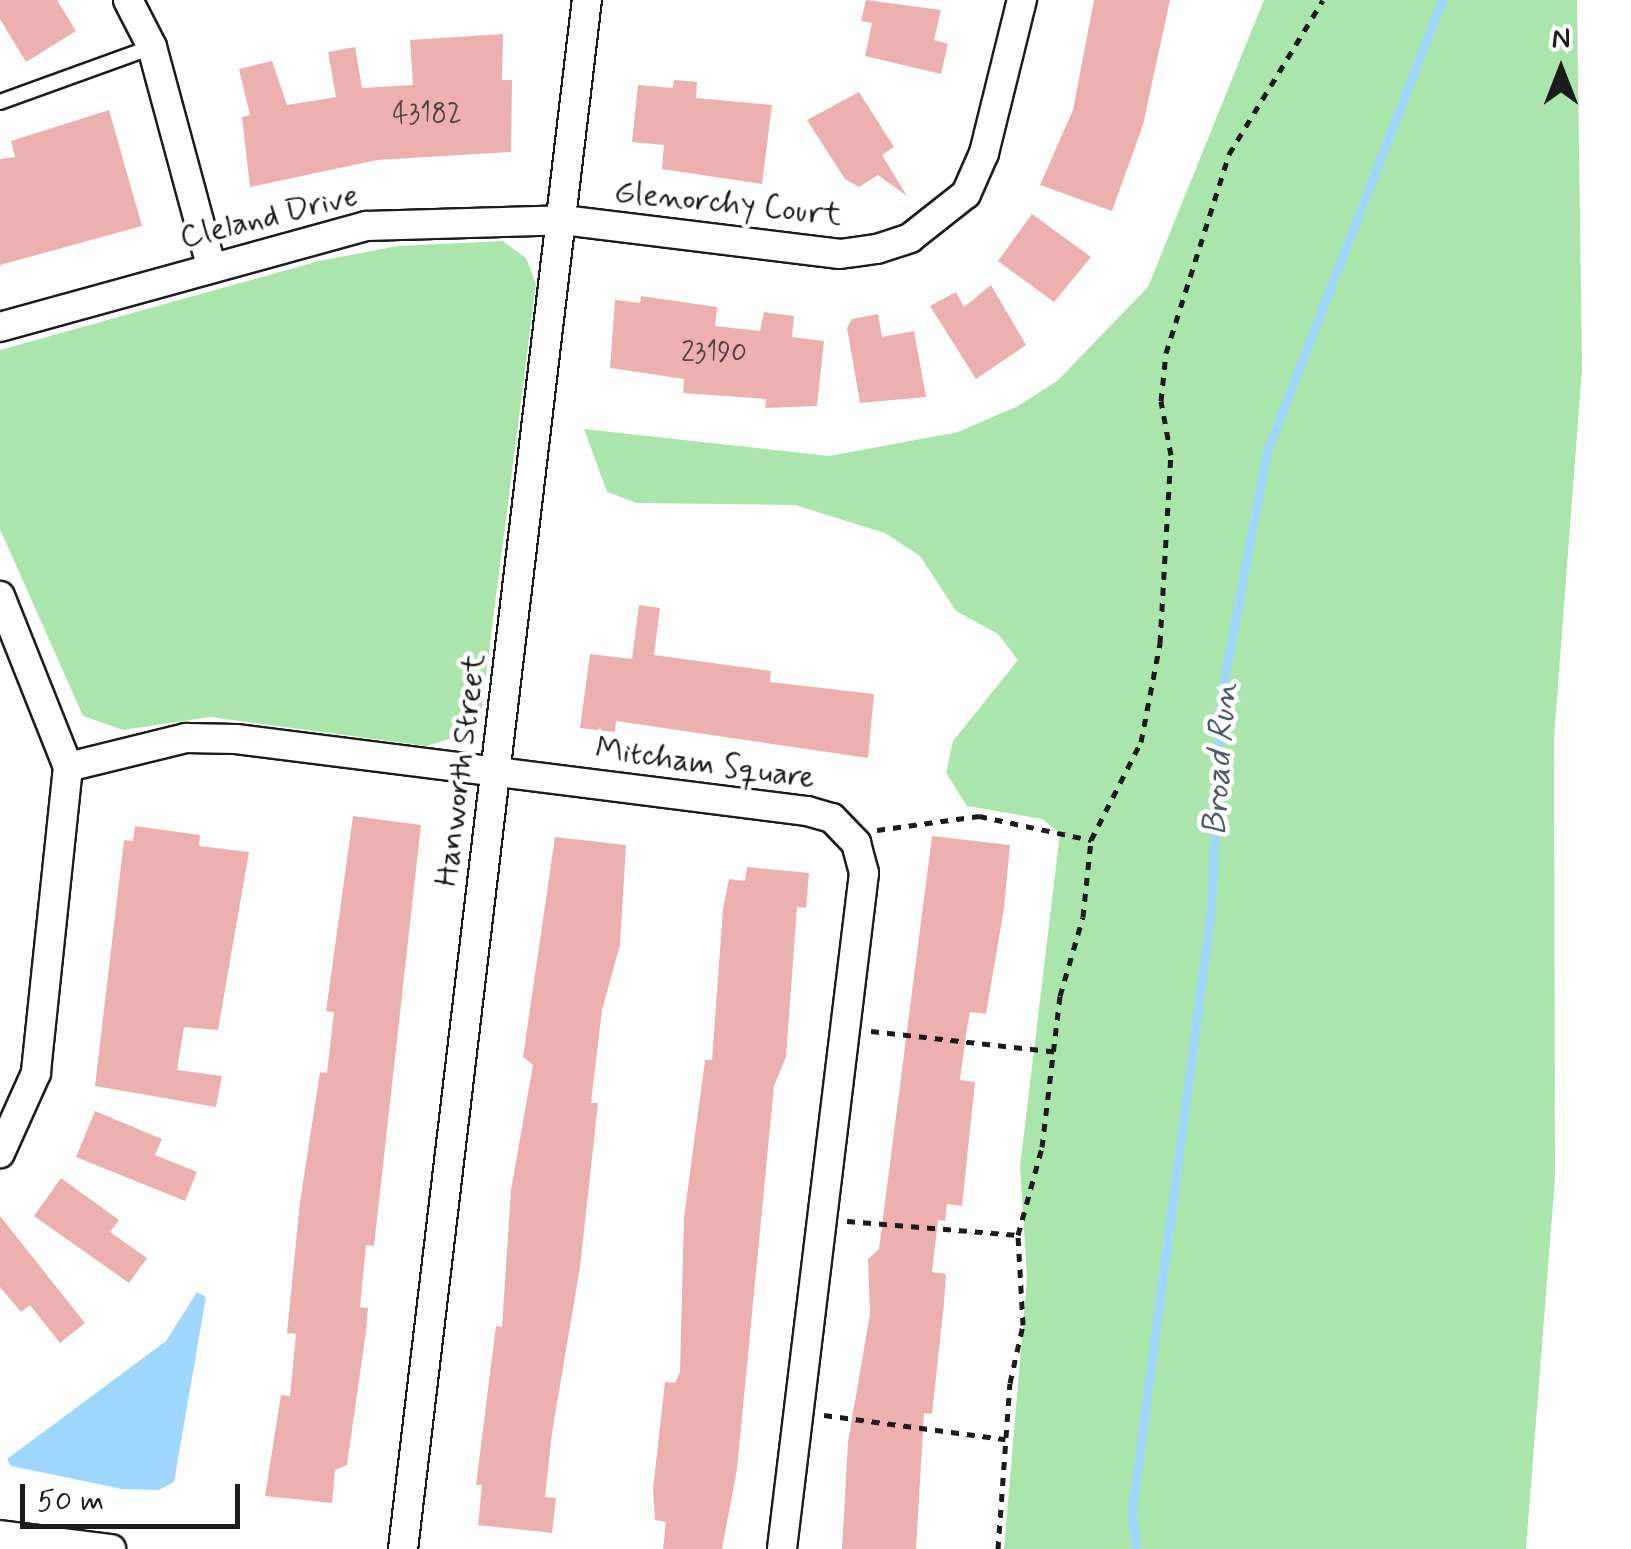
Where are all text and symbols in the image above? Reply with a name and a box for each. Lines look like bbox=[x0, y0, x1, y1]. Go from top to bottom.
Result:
north arrow bbox=[1511, 20, 1611, 120]
text: N bbox=[1552, 21, 1570, 58]
house number: 43182 bbox=[392, 98, 462, 132]
street label: Glenorchy Court bbox=[613, 173, 843, 235]
street label: Cleland Drive bbox=[177, 177, 361, 257]
house number: 23190 bbox=[681, 337, 747, 371]
street label: Hanworth Street bbox=[428, 651, 494, 889]
water label: Broad Run bbox=[1194, 683, 1246, 835]
street label: Mitcham Square bbox=[592, 729, 818, 799]
scale bar bbox=[25, 1464, 245, 1526]
text: 50 m bbox=[37, 1482, 104, 1521]

